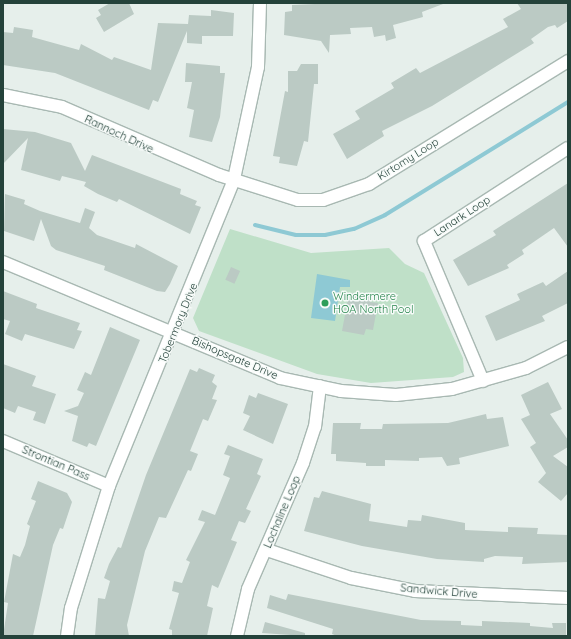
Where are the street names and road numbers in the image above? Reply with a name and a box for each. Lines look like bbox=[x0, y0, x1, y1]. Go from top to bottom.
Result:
street label: Rannoch Drive bbox=[82, 112, 156, 156]
street label: Kirtomy Loop bbox=[375, 135, 441, 183]
street label: Lanark Loop bbox=[431, 193, 493, 239]
street label: Tobermory Drive bbox=[156, 281, 200, 365]
street label: Bishopsgate Drive bbox=[190, 334, 280, 382]
street label: Strontian Pass bbox=[20, 443, 92, 483]
street label: Lochaline Loop bbox=[261, 474, 303, 550]
street label: Sandwick Drive bbox=[400, 581, 478, 601]

